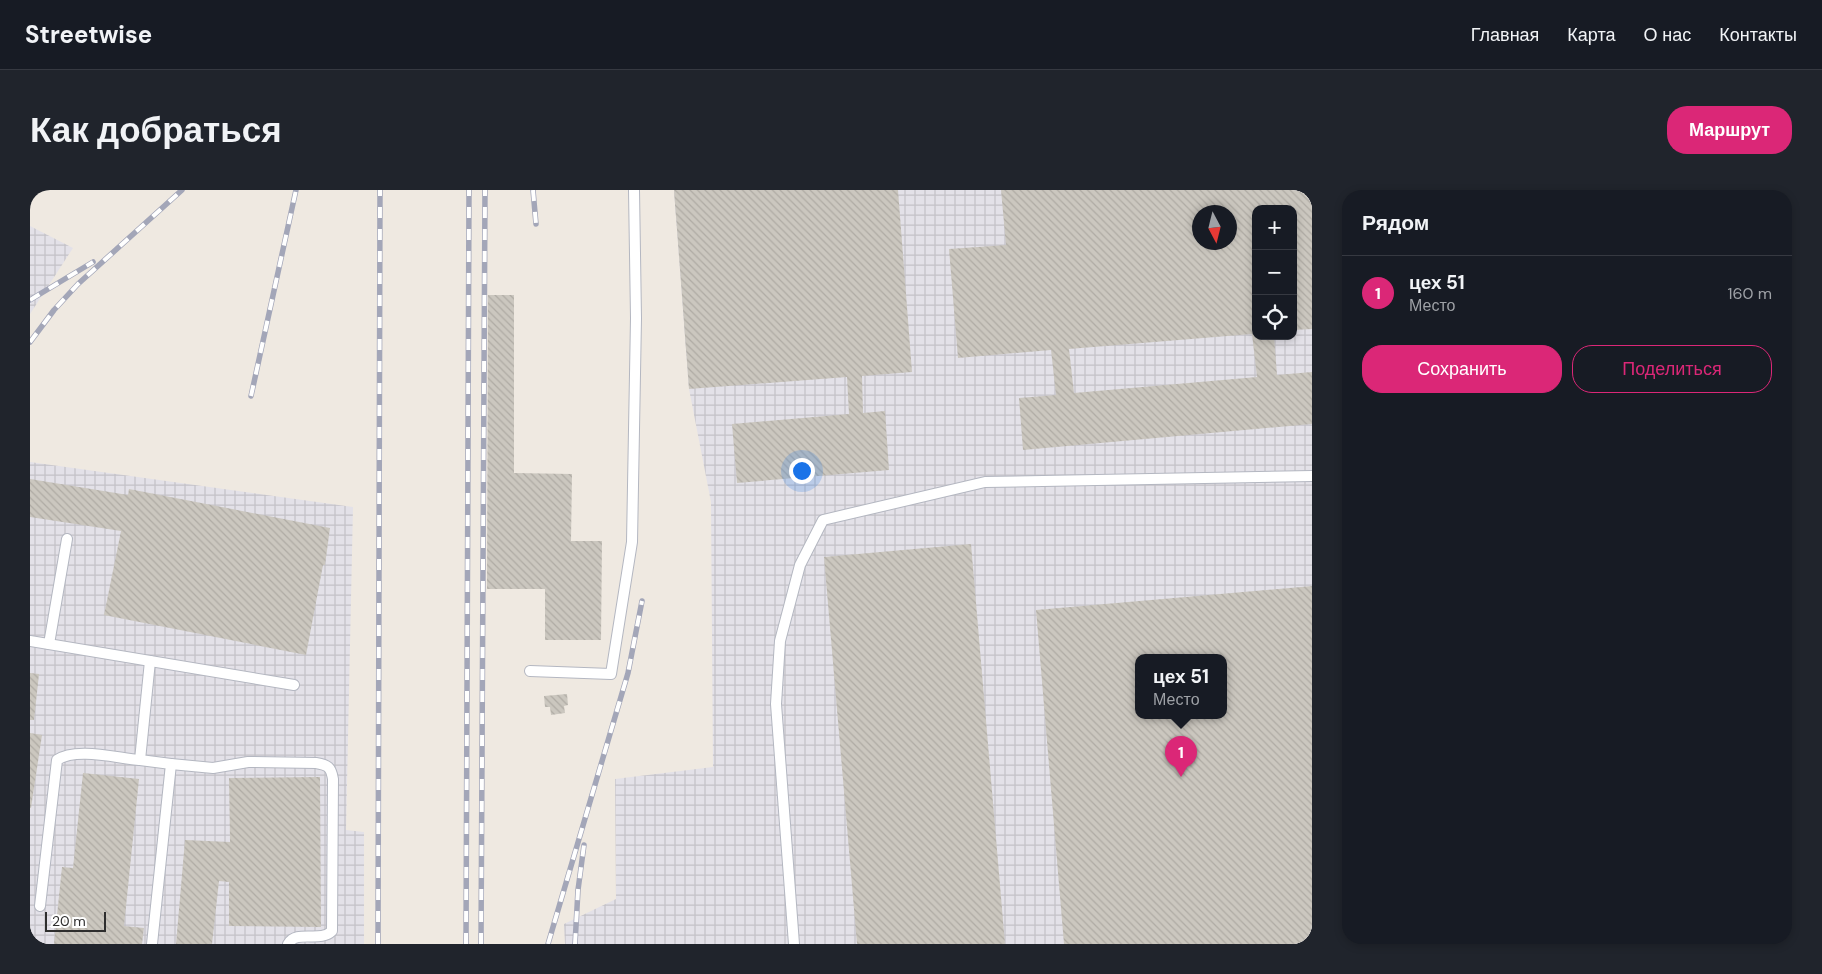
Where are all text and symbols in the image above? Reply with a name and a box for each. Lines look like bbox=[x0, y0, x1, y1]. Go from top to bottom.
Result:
text: Streetwise bbox=[25, 19, 152, 50]
text: Главная bbox=[1471, 23, 1539, 47]
text: Карта bbox=[1567, 23, 1616, 47]
text: О нас bbox=[1644, 23, 1691, 47]
text: Контакты bbox=[1719, 23, 1797, 47]
button: Маршрут bbox=[1667, 106, 1792, 154]
text: Как добраться bbox=[30, 107, 282, 153]
north arrow bbox=[1192, 205, 1237, 250]
map controls bbox=[1252, 205, 1297, 340]
button: + bbox=[1252, 205, 1297, 250]
text: Рядом bbox=[1362, 209, 1429, 237]
button: − bbox=[1252, 250, 1297, 295]
text: цех 51 bbox=[1409, 270, 1465, 295]
text: 1 bbox=[1375, 283, 1381, 304]
text: 160 m bbox=[1728, 283, 1772, 304]
button: locate bbox=[1252, 295, 1297, 340]
text: Место bbox=[1409, 295, 1455, 316]
button: Сохранить bbox=[1362, 345, 1562, 393]
button: Поделиться bbox=[1572, 345, 1772, 393]
your location bbox=[789, 458, 815, 484]
popup bbox=[1135, 654, 1227, 719]
text: цех 51 bbox=[1153, 664, 1209, 689]
text: Место bbox=[1153, 689, 1200, 710]
pin: 1 bbox=[1165, 736, 1197, 777]
scale bar bbox=[45, 909, 106, 932]
text: 20 m bbox=[52, 912, 86, 930]

